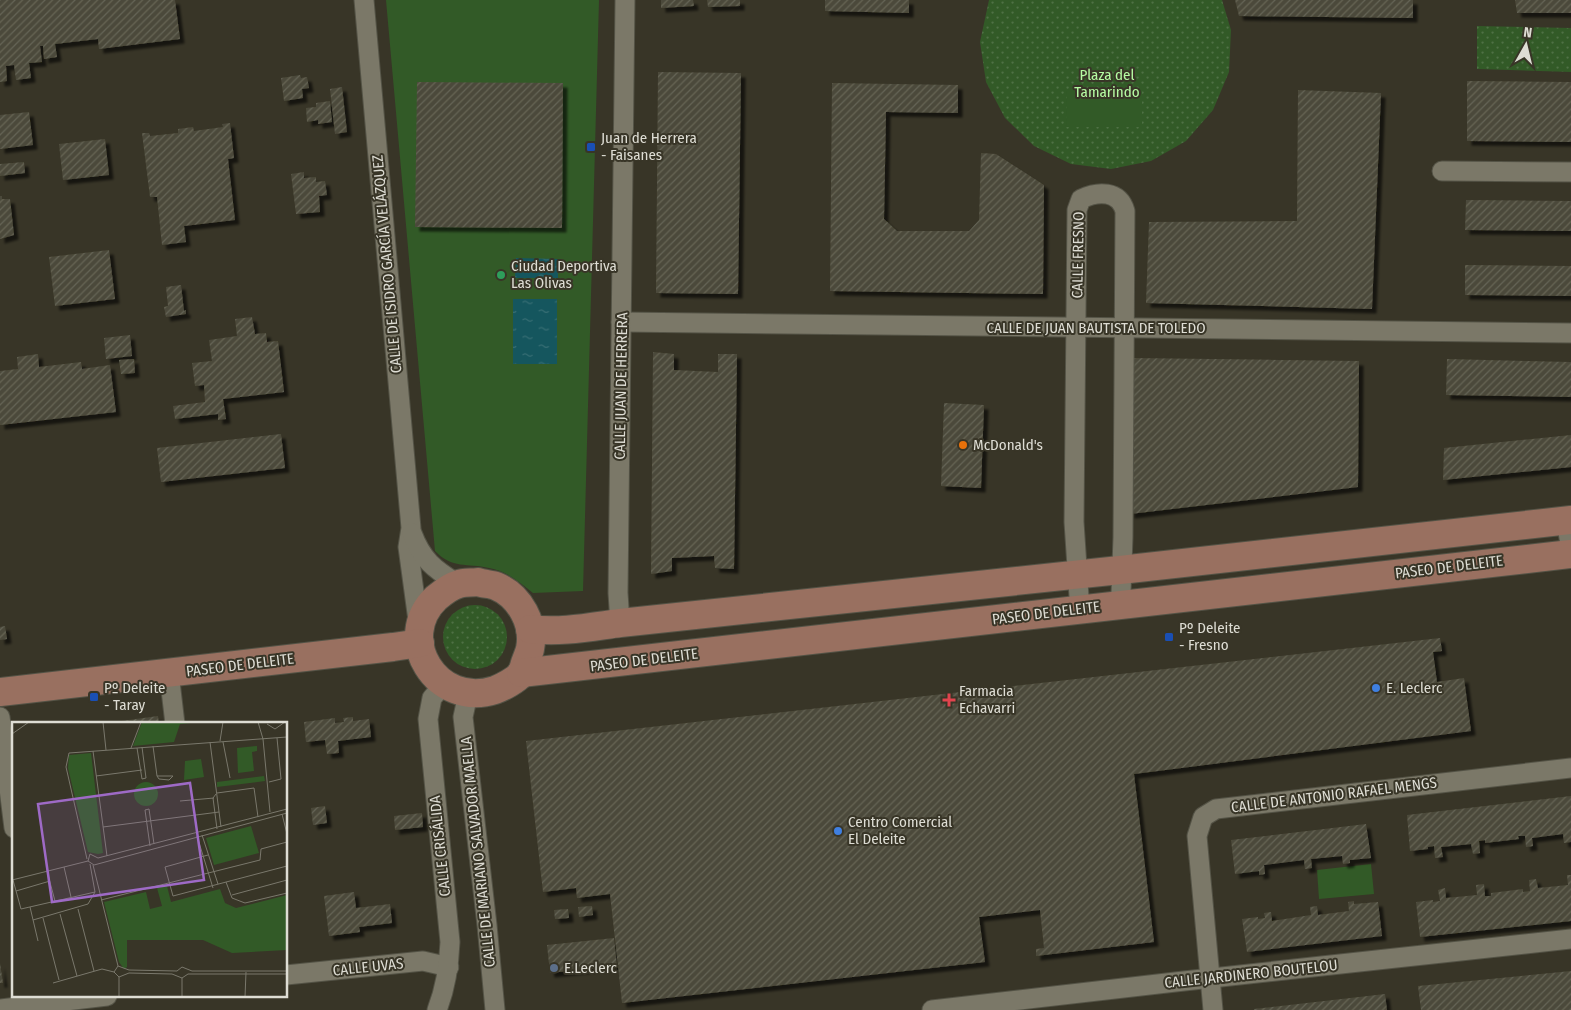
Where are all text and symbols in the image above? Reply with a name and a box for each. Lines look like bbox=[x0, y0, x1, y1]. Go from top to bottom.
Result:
north arrow bbox=[1501, 20, 1551, 70]
text: N bbox=[1522, 24, 1533, 42]
park label: Plaza del Tamarindo bbox=[1074, 66, 1140, 101]
place label: Juan de Herrera - Faisanes bbox=[601, 129, 697, 164]
marker: Juan de Herrera - Faisanes bbox=[585, 141, 597, 153]
street label: CALLE DE ISIDRO GARCÍA VELÁZQUEZ bbox=[368, 154, 406, 374]
street label: CALLE FRESNO bbox=[1068, 211, 1088, 299]
place label: Ciudad Deportiva Las Olivas bbox=[511, 257, 617, 292]
marker: Ciudad Deportiva Las Olivas bbox=[495, 269, 507, 281]
street label: CALLE JUAN DE HERRERA bbox=[611, 312, 631, 460]
street label: CALLE DE JUAN BAUTISTA DE TOLEDO bbox=[986, 319, 1206, 337]
place label: McDonald's bbox=[973, 436, 1043, 454]
marker: McDonald's bbox=[957, 439, 969, 451]
street label: PASEO DE DELEITE bbox=[1394, 551, 1504, 583]
street label: PASEO DE DELEITE bbox=[991, 597, 1101, 629]
place label: Pº Deleite - Fresno bbox=[1179, 619, 1240, 654]
marker: Pº Deleite - Fresno bbox=[1163, 631, 1175, 643]
street label: PASEO DE DELEITE bbox=[589, 644, 699, 676]
street label: PASEO DE DELEITE bbox=[185, 649, 295, 681]
place label: Pº Deleite - Taray bbox=[104, 679, 165, 714]
place label: E. Leclerc bbox=[1386, 679, 1443, 697]
place label: Farmacia Echavarri bbox=[959, 682, 1015, 717]
marker: E. Leclerc bbox=[1370, 682, 1382, 694]
marker: Pº Deleite - Taray bbox=[88, 691, 100, 703]
marker: Farmacia Echavarri bbox=[943, 694, 955, 706]
inset map bbox=[12, 722, 288, 998]
street label: CALLE DE MARIANO SALVADOR MAELLA bbox=[457, 736, 499, 968]
street label: CALLE DE ANTONIO RAFAEL MENGS bbox=[1230, 773, 1438, 817]
street label: CALLE CRISÁLIDA bbox=[426, 795, 454, 897]
place label: Centro Comercial El Deleite bbox=[848, 813, 952, 848]
marker: Centro Comercial El Deleite bbox=[832, 825, 844, 837]
street label: CALLE UVAS bbox=[332, 954, 404, 980]
street label: CALLE JARDINERO BOUTELOU bbox=[1164, 956, 1338, 992]
place label: E.Leclerc bbox=[564, 959, 617, 977]
marker: E.Leclerc bbox=[548, 962, 560, 974]

